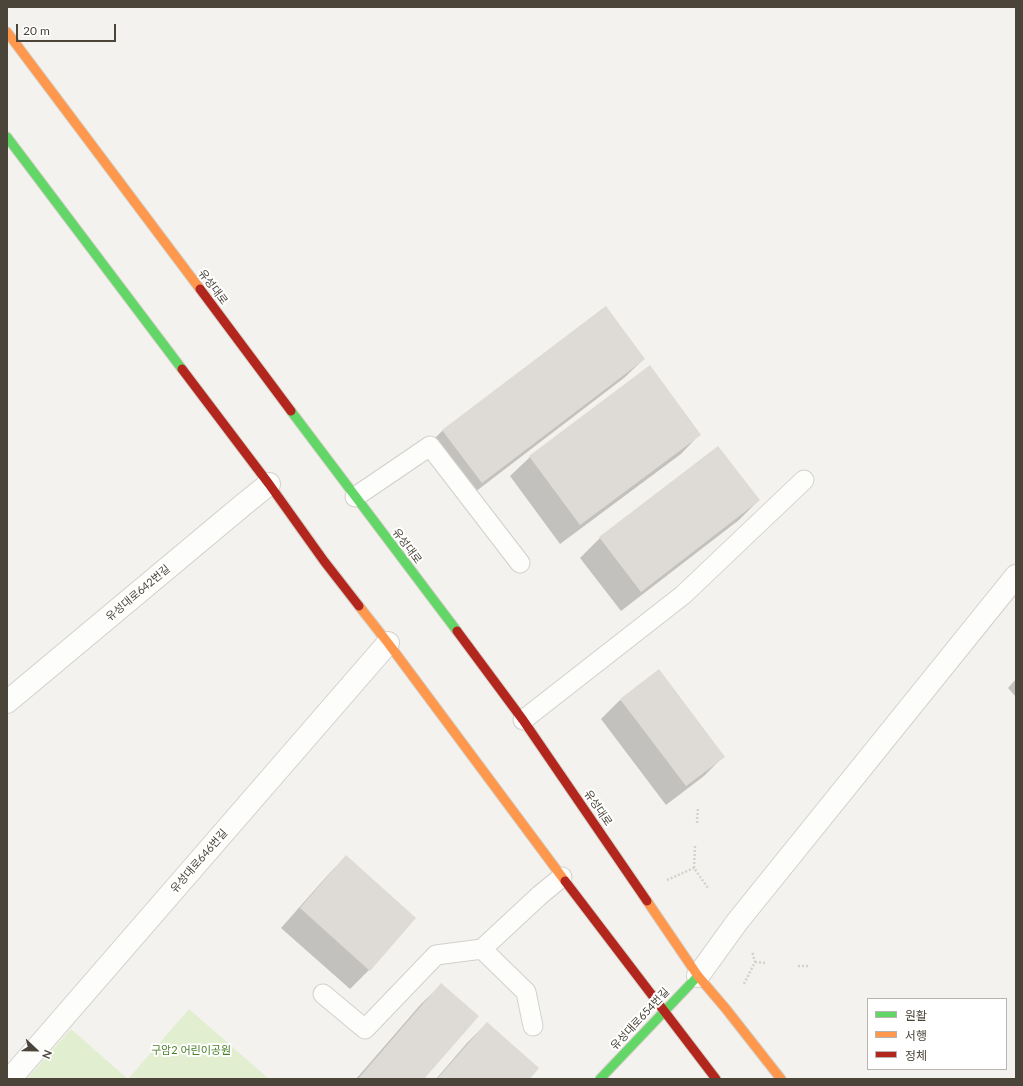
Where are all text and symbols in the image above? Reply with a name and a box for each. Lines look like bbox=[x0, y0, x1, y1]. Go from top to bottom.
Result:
scale bar bbox=[18, 16, 118, 42]
text: 20 m bbox=[23, 23, 50, 38]
street label: 유성대로 bbox=[196, 267, 230, 307]
street label: 유성대로 bbox=[390, 526, 424, 566]
street label: 유성대로642번길 bbox=[103, 562, 173, 624]
street label: 유성대로 bbox=[581, 788, 615, 828]
street label: 유성대로646번길 bbox=[168, 827, 230, 895]
street label: 유성대로654번길 bbox=[608, 985, 672, 1053]
legend bbox=[867, 998, 1007, 1070]
text: 원활 bbox=[905, 1008, 927, 1023]
text: 서행 bbox=[905, 1028, 927, 1043]
north arrow bbox=[16, 1030, 56, 1070]
park label: 구암2 어린이공원 bbox=[151, 1043, 231, 1057]
text: N bbox=[40, 1048, 55, 1061]
text: 정체 bbox=[905, 1048, 927, 1063]

